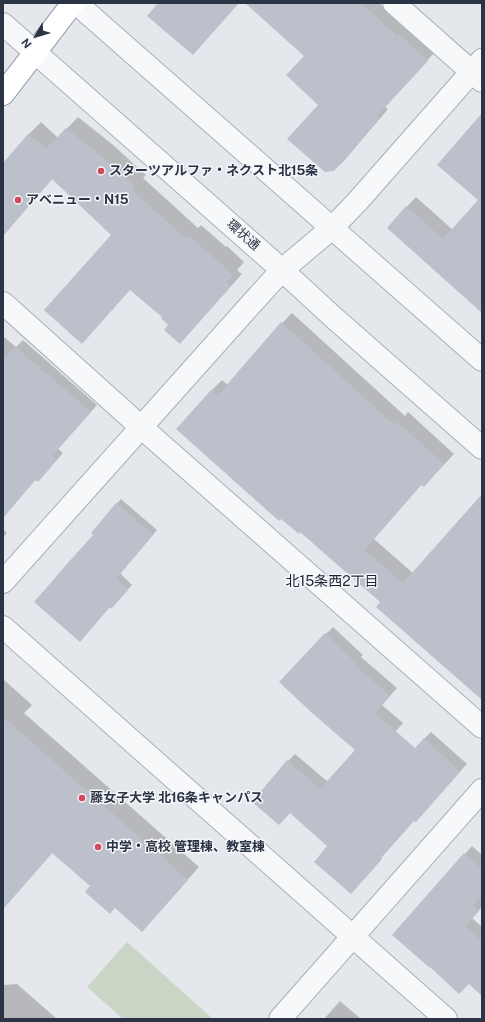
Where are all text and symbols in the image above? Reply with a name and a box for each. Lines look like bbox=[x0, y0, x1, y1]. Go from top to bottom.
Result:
north arrow bbox=[16, 16, 56, 56]
text: N bbox=[19, 36, 34, 50]
place label: スターツアルファ・ネクスト北15条 bbox=[109, 163, 318, 179]
marker: スターツアルファ・ネクスト北15条 bbox=[96, 166, 106, 176]
place label: アベニュー・N15 bbox=[26, 192, 129, 208]
marker: アベニュー・N15 bbox=[13, 195, 23, 205]
street label: 環状通 bbox=[223, 216, 263, 254]
district label: 北15条西2丁目 bbox=[285, 574, 379, 590]
place label: 藤女子大学 北16条キャンパス bbox=[90, 790, 263, 806]
marker: 藤女子大学 北16条キャンパス bbox=[77, 793, 87, 803]
place label: 中学・高校 管理棟、教室棟 bbox=[106, 839, 265, 855]
marker: 中学・高校 管理棟、教室棟 bbox=[93, 842, 103, 852]

